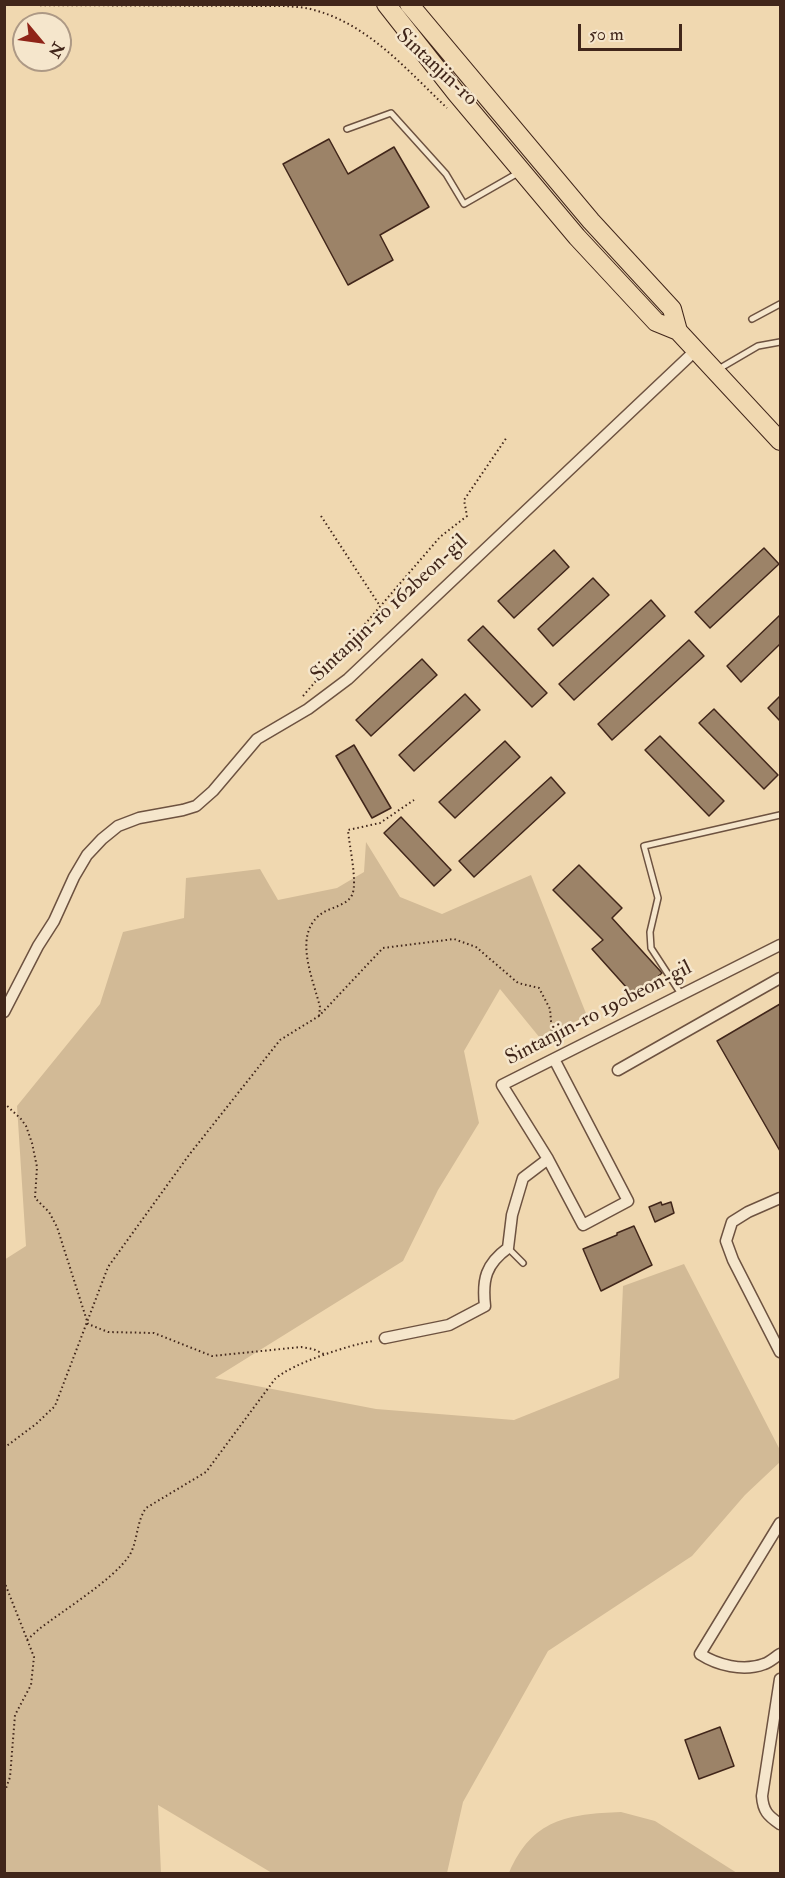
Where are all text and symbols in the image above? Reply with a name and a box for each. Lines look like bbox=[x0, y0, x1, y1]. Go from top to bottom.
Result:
north arrow bbox=[12, 12, 72, 72]
scale bar bbox=[581, 12, 684, 50]
text: 50 m bbox=[589, 23, 624, 46]
street label: Sintanjin-ro bbox=[390, 24, 482, 112]
text: N bbox=[44, 39, 68, 61]
street label: Sintanjin-ro 162beon-gil bbox=[306, 530, 474, 688]
street label: Sintanjin-ro 190beon-gil bbox=[502, 956, 696, 1072]

